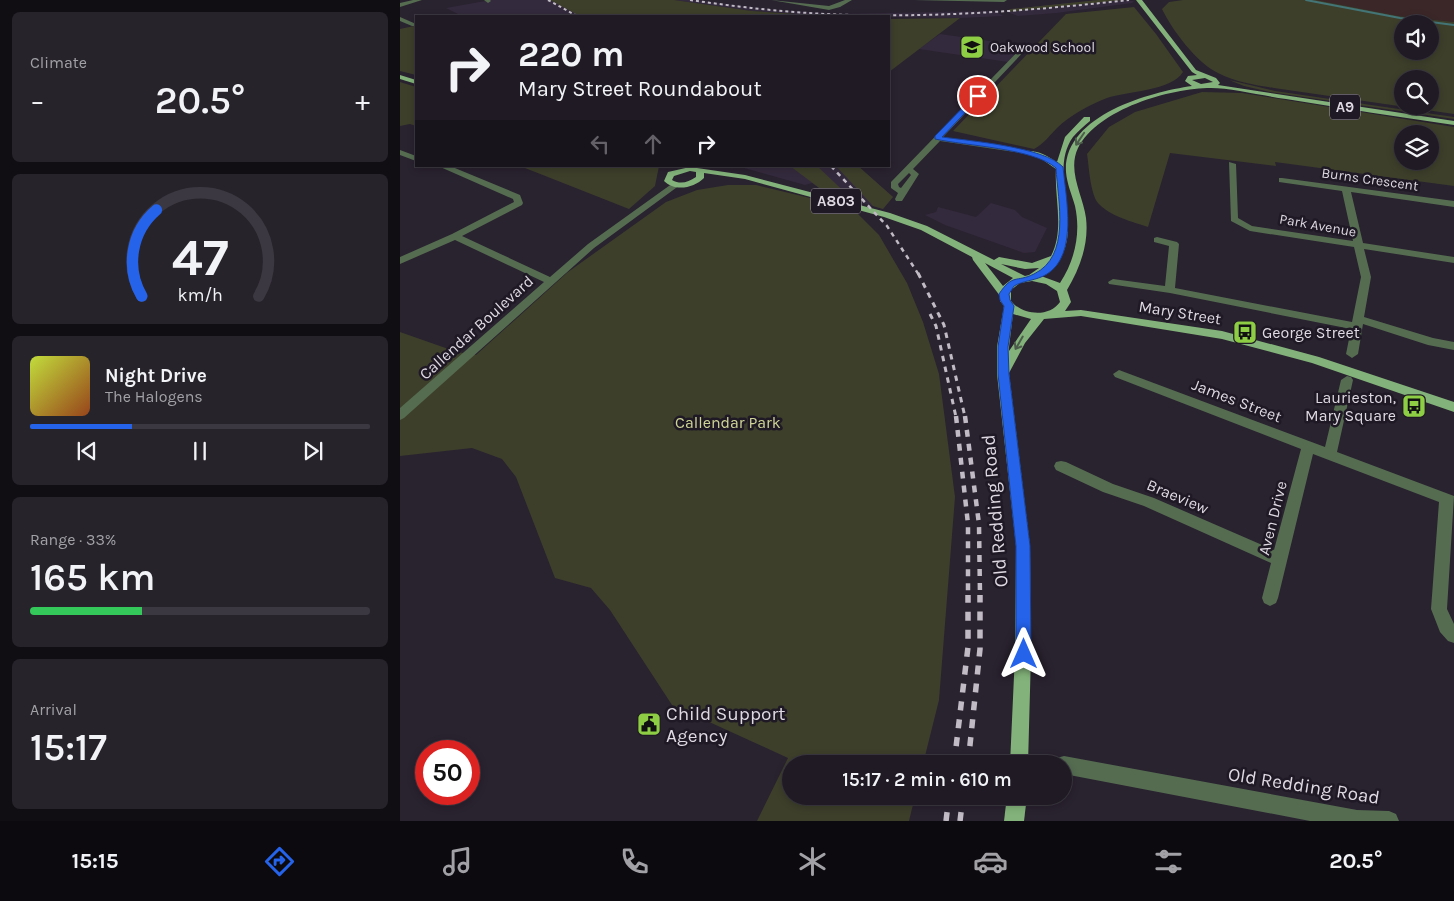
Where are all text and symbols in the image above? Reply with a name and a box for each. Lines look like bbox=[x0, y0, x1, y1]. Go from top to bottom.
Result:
map controls bbox=[1394, 15, 1439, 170]
button: sound bbox=[1394, 15, 1439, 60]
text: 220 m bbox=[518, 34, 625, 75]
school or university icon: Oakwood School bbox=[959, 34, 985, 60]
icon: right bbox=[435, 35, 500, 100]
place label: Oakwood School bbox=[990, 39, 1095, 56]
text: Climate bbox=[30, 53, 87, 72]
button: search bbox=[1394, 70, 1439, 115]
pin bbox=[957, 75, 999, 117]
text: Mary Street Roundabout bbox=[518, 76, 762, 102]
text: 20.5° bbox=[155, 78, 245, 123]
icon: arrive bbox=[964, 82, 992, 110]
text: − bbox=[30, 84, 45, 117]
text: + bbox=[355, 84, 370, 117]
road number: A9 bbox=[1330, 94, 1360, 120]
button: layers bbox=[1394, 125, 1439, 170]
icon: left bbox=[586, 130, 614, 158]
icon: ahead bbox=[639, 130, 667, 158]
icon: right bbox=[692, 130, 720, 158]
one-way arrow bbox=[1075, 132, 1085, 146]
street label: Burns Crescent bbox=[1320, 164, 1419, 195]
road number: A803 bbox=[811, 188, 861, 214]
street label: Park Avenue bbox=[1278, 210, 1358, 241]
text: 47 bbox=[172, 227, 228, 288]
street label: Callendar Boulevard bbox=[416, 271, 537, 383]
text: km/h bbox=[177, 285, 223, 306]
street label: Mary Street bbox=[1137, 297, 1223, 328]
bus stop icon: George Street bbox=[1232, 319, 1258, 345]
place label: George Street bbox=[1262, 323, 1360, 342]
one-way arrow bbox=[1013, 335, 1023, 350]
text: Night Drive bbox=[105, 365, 207, 387]
street label: James Street bbox=[1189, 375, 1284, 426]
text: The Halogens bbox=[105, 387, 203, 406]
place label: Laurieston, Mary Square bbox=[1305, 388, 1396, 425]
bus stop icon: Laurieston, Mary Square bbox=[1401, 393, 1427, 419]
park label: Callendar Park bbox=[675, 413, 781, 432]
street label: Old Redding Road bbox=[977, 434, 1013, 588]
icon: previous bbox=[73, 437, 101, 465]
icon: pause bbox=[186, 437, 214, 465]
icon: next bbox=[299, 437, 327, 465]
street label: Braeview bbox=[1144, 475, 1212, 518]
street label: Aven Drive bbox=[1254, 479, 1291, 557]
text: Range · 33% bbox=[30, 530, 116, 549]
text: 165 km bbox=[30, 555, 155, 600]
position arrow bbox=[997, 627, 1049, 679]
text: Arrival bbox=[30, 700, 77, 719]
place label: Child Support Agency bbox=[666, 703, 785, 747]
public building icon: Child Support Agency bbox=[636, 711, 662, 737]
text: 15:17 bbox=[30, 725, 107, 770]
speed limit sign: 50 bbox=[415, 740, 480, 805]
street label: Old Redding Road bbox=[1226, 763, 1381, 809]
text: 15:17 · 2 min · 610 m bbox=[842, 769, 1012, 791]
icon: directions bbox=[262, 844, 297, 879]
icon: music bbox=[440, 844, 475, 879]
icon: phone bbox=[617, 844, 652, 879]
icon: climate bbox=[795, 844, 830, 879]
icon: car bbox=[973, 844, 1008, 879]
icon: filters bbox=[1151, 844, 1186, 879]
text: 15:15 bbox=[71, 848, 119, 874]
text: 20.5° bbox=[1329, 848, 1382, 874]

